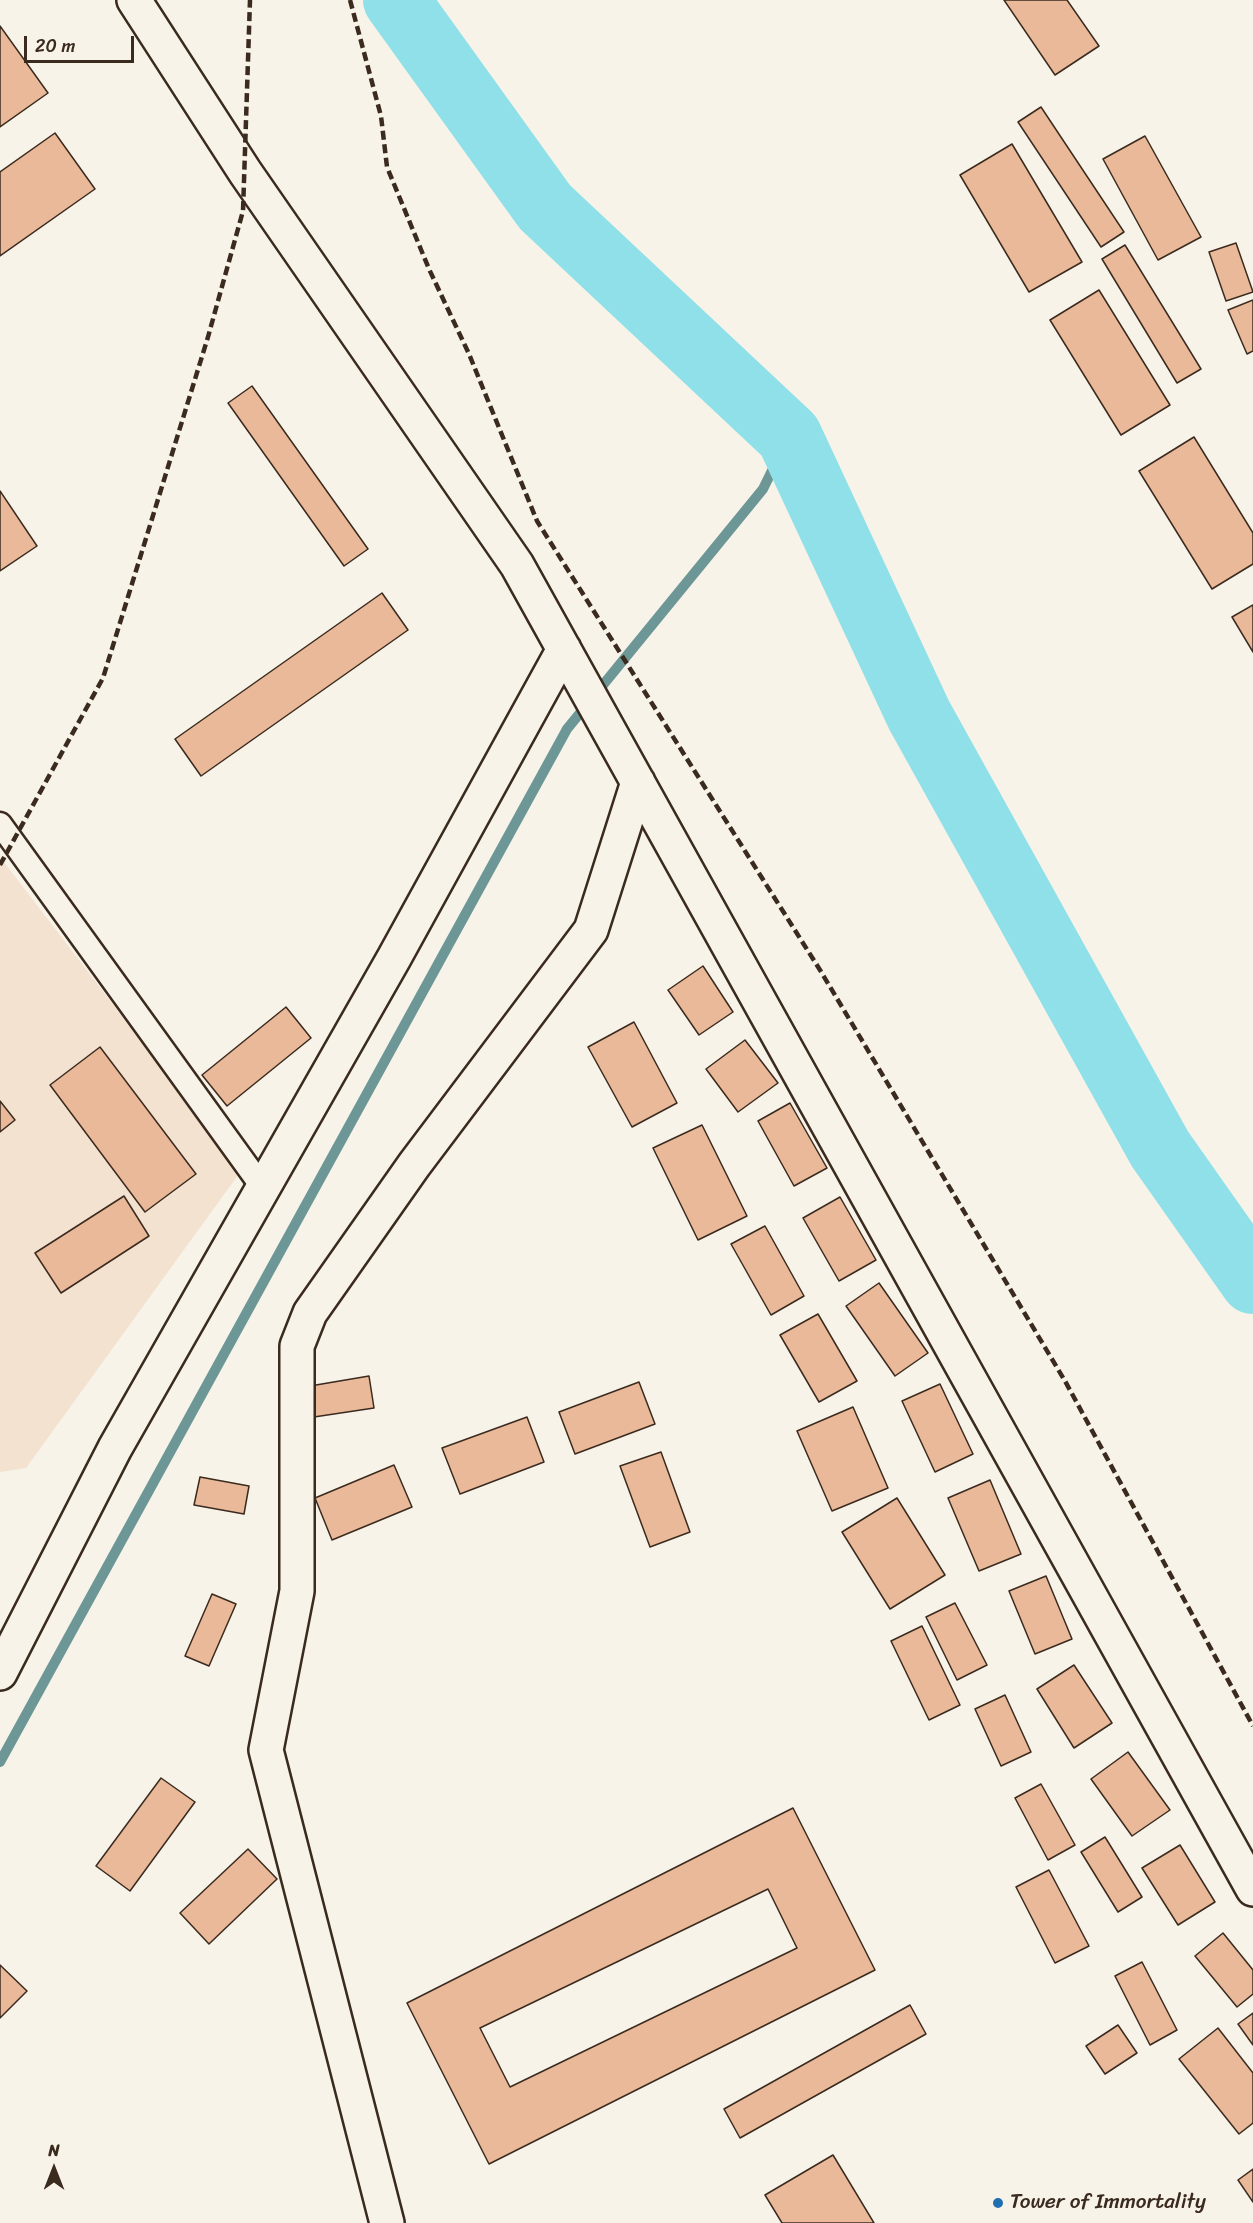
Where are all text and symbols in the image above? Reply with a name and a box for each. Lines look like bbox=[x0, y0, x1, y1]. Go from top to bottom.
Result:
scale bar bbox=[27, 24, 136, 62]
text: 20 m bbox=[35, 30, 75, 62]
text: N bbox=[48, 2136, 60, 2165]
north arrow bbox=[24, 2139, 84, 2199]
place label: Tower of Immortality bbox=[1010, 2190, 1206, 2216]
marker: Tower of Immortality bbox=[991, 2196, 1005, 2210]

